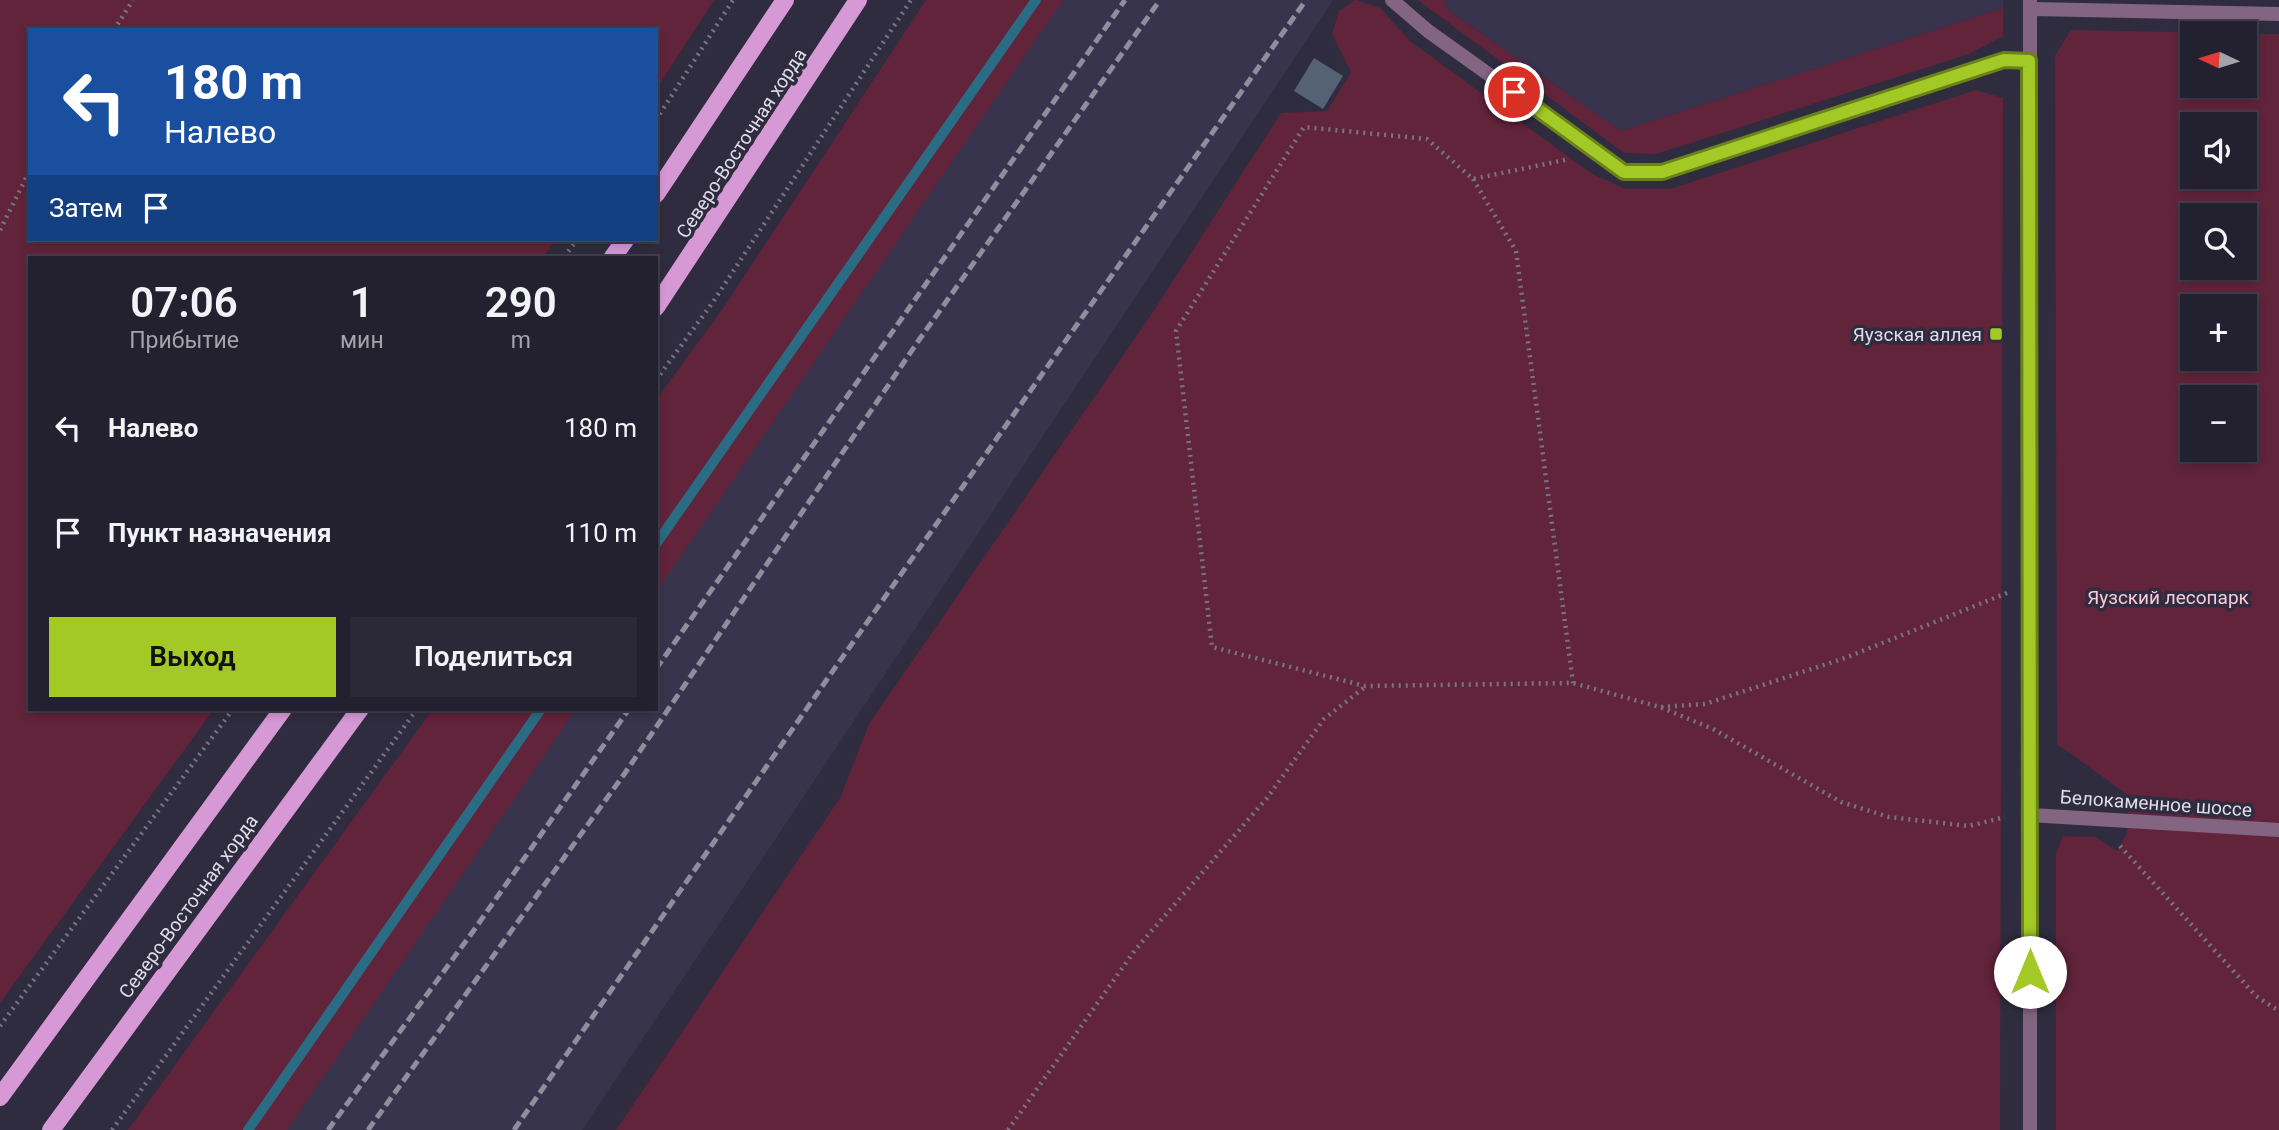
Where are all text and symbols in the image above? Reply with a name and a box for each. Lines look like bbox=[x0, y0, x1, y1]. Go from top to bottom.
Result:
north arrow bbox=[2180, 21, 2258, 98]
map controls bbox=[2180, 21, 2257, 462]
street label: Северо-Восточная хорда bbox=[671, 44, 811, 242]
text: 180 m bbox=[164, 54, 303, 111]
icon: left bbox=[49, 56, 140, 147]
pin bbox=[1484, 62, 1544, 122]
icon: arrive bbox=[1495, 73, 1533, 111]
button: sound bbox=[2180, 112, 2257, 189]
text: Налево bbox=[164, 113, 276, 151]
icon: arrive bbox=[137, 189, 175, 227]
text: Затем bbox=[49, 193, 123, 223]
button: search bbox=[2180, 203, 2257, 280]
text: 07:06 bbox=[130, 278, 238, 327]
text: 1 bbox=[350, 278, 374, 327]
text: 290 bbox=[485, 278, 557, 327]
button: + bbox=[2180, 294, 2257, 371]
place label: Яузская аллея bbox=[1853, 323, 1982, 346]
marker: Яузская аллея bbox=[1988, 326, 2004, 342]
text: Прибытие bbox=[129, 327, 239, 354]
text: мин bbox=[340, 327, 384, 354]
text: m bbox=[511, 327, 531, 354]
button: − bbox=[2180, 385, 2257, 462]
icon: left bbox=[49, 409, 87, 447]
text: Налево bbox=[108, 413, 198, 443]
text: 180 m bbox=[564, 413, 637, 443]
icon: arrive bbox=[49, 514, 87, 552]
text: Пункт назначения bbox=[108, 518, 332, 548]
text: 110 m bbox=[564, 518, 637, 548]
park label: Яузский лесопарк bbox=[2087, 586, 2250, 609]
button: Выход bbox=[49, 617, 336, 697]
button: Поделиться bbox=[350, 617, 637, 697]
street label: Белокаменное шоссе bbox=[2059, 785, 2253, 822]
street label: Северо-Восточная хорда bbox=[114, 810, 263, 1003]
position arrow bbox=[1993, 935, 2067, 1009]

